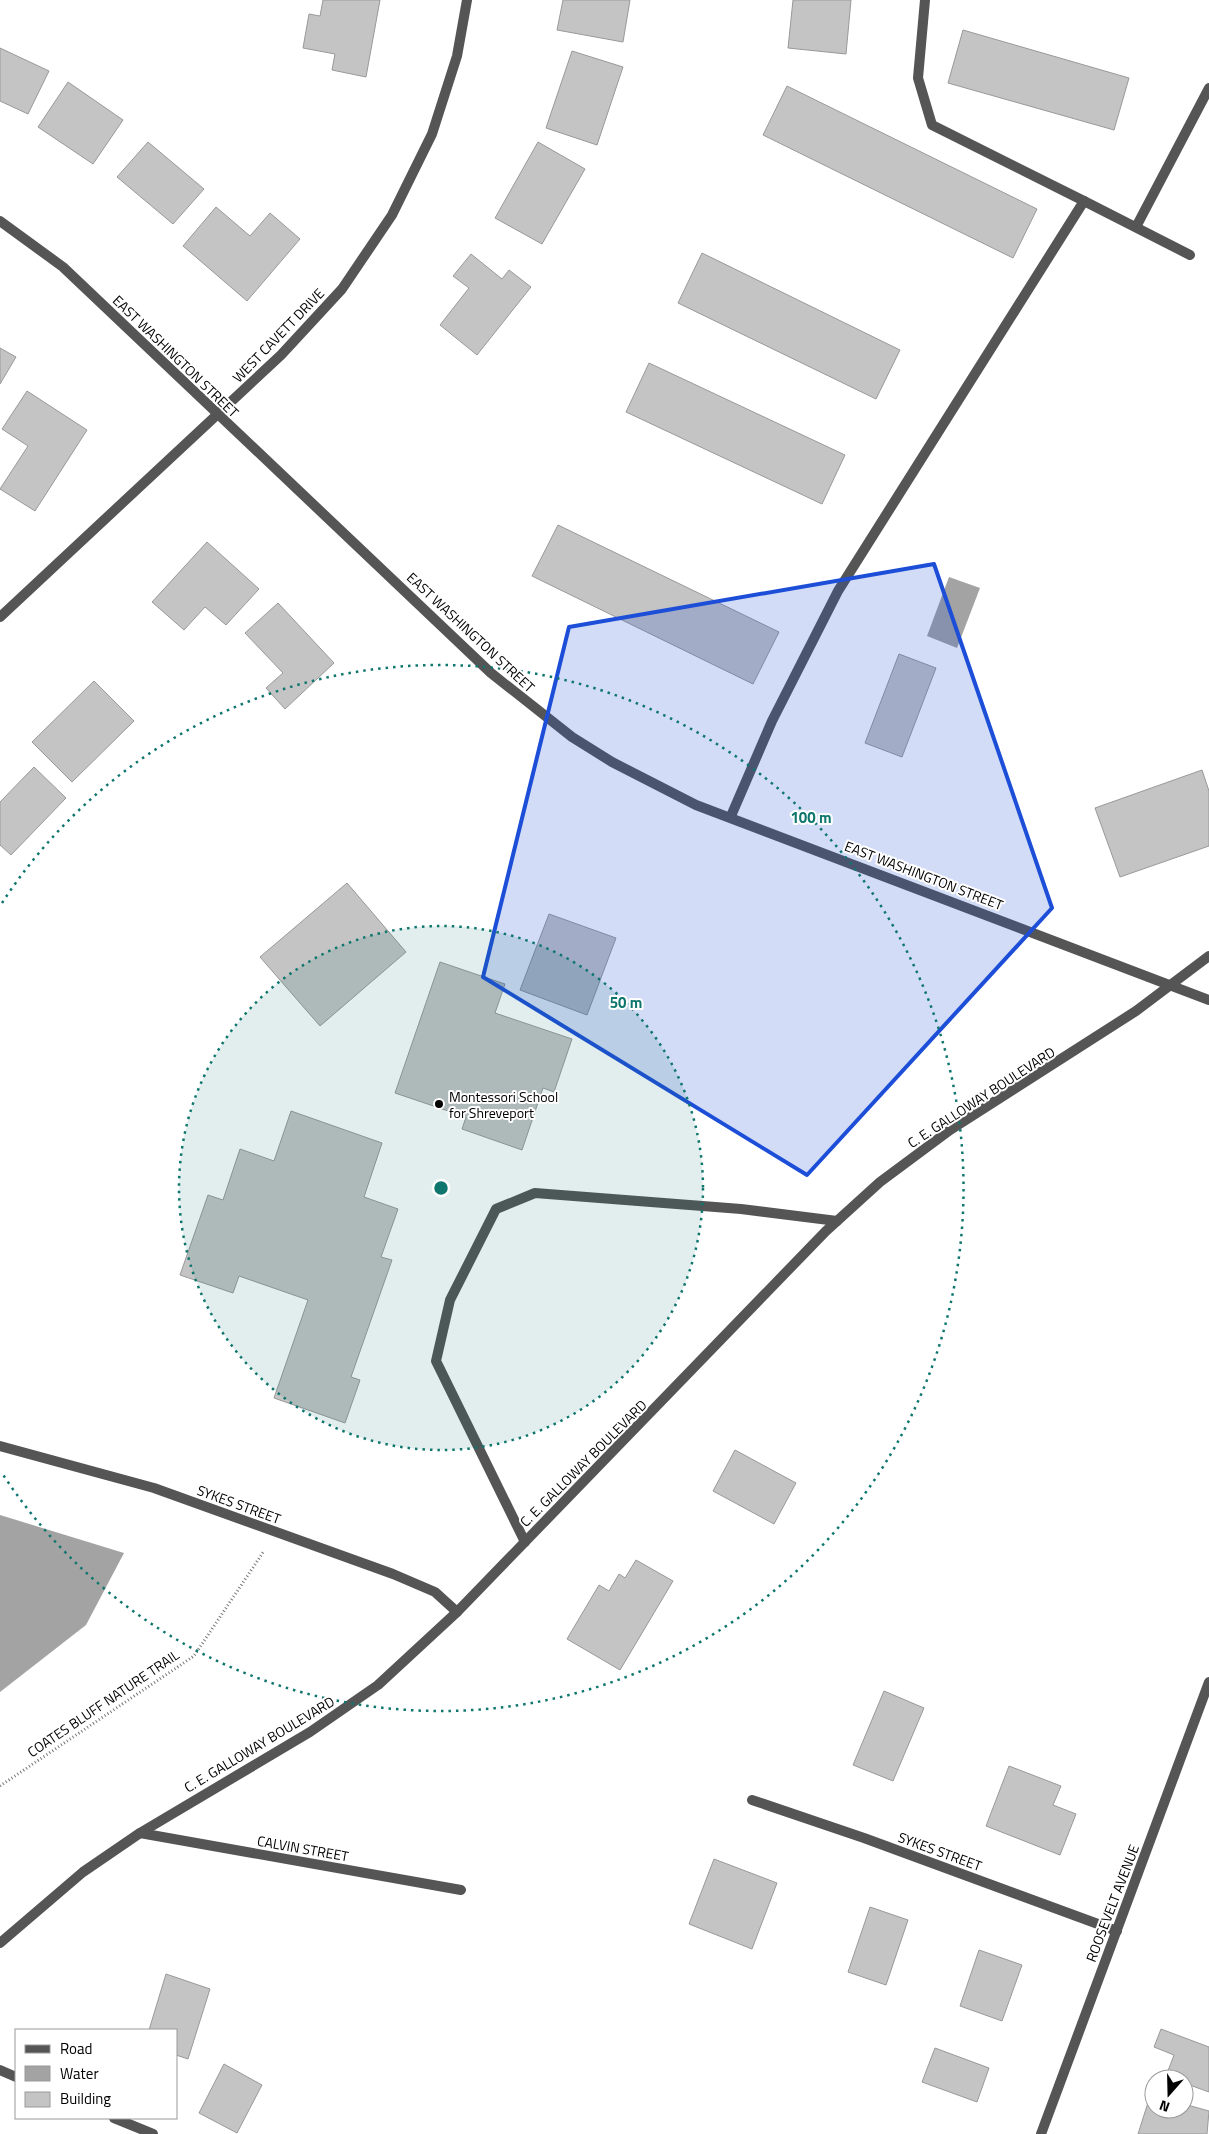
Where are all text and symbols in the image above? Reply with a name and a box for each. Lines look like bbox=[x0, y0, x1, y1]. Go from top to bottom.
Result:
street label: WEST CAVETT DRIVE bbox=[227, 283, 329, 387]
street label: EAST WASHINGTON STREET bbox=[108, 290, 244, 422]
street label: EAST WASHINGTON STREET bbox=[402, 567, 540, 697]
text: 100 m bbox=[790, 806, 832, 829]
street label: EAST WASHINGTON STREET bbox=[842, 835, 1007, 915]
text: 50 m bbox=[610, 991, 642, 1014]
street label: C. E. GALLOWAY BOULEVARD bbox=[903, 1041, 1059, 1153]
place label: Montessori School for Shreveport bbox=[449, 1086, 558, 1123]
marker: Montessori School for Shreveport bbox=[433, 1098, 445, 1110]
centre of rings bbox=[432, 1179, 450, 1197]
street label: C. E. GALLOWAY BOULEVARD bbox=[515, 1395, 651, 1531]
street label: SYKES STREET bbox=[194, 1479, 284, 1529]
street label: COATES BLUFF NATURE TRAIL bbox=[23, 1644, 183, 1762]
street label: C. E. GALLOWAY BOULEVARD bbox=[180, 1691, 338, 1797]
street label: SYKES STREET bbox=[895, 1826, 985, 1876]
street label: CALVIN STREET bbox=[256, 1830, 351, 1866]
street label: ROOSEVELT AVENUE bbox=[1080, 1841, 1144, 1965]
legend bbox=[15, 2029, 178, 2119]
text: Road bbox=[60, 2037, 92, 2060]
text: Water bbox=[60, 2062, 99, 2085]
north arrow bbox=[1144, 2069, 1194, 2119]
text: Building bbox=[60, 2087, 111, 2110]
text: N bbox=[1156, 2095, 1173, 2118]

